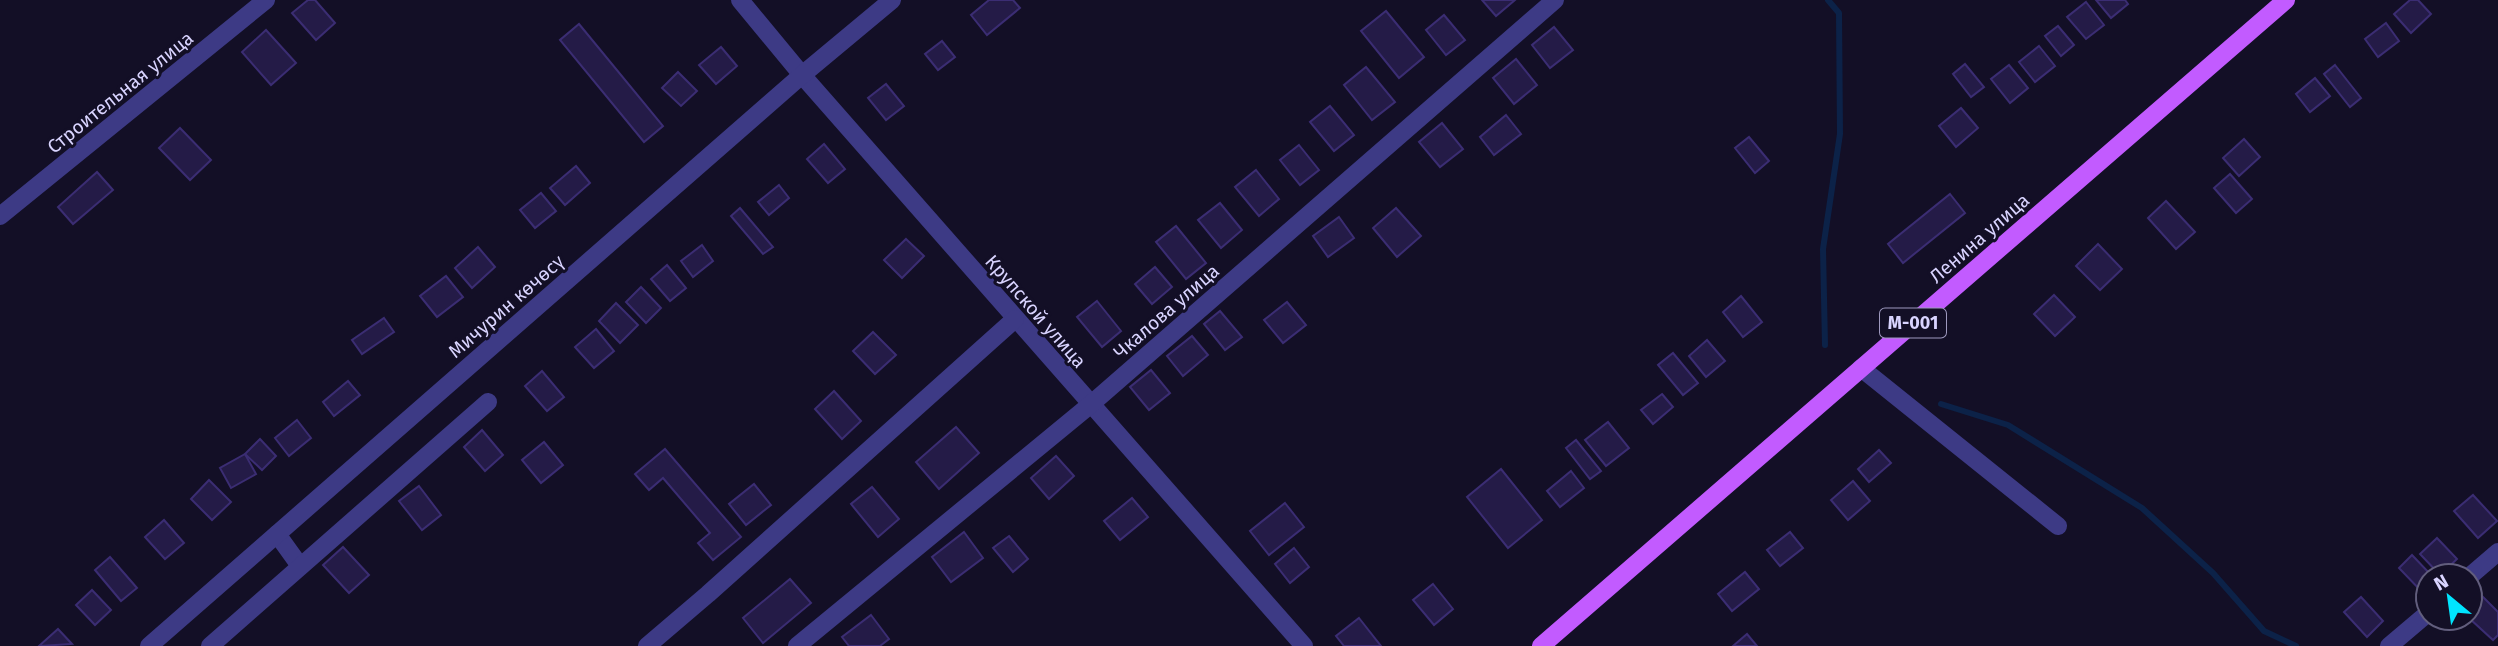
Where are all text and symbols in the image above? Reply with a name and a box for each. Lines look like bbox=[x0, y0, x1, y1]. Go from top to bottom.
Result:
street label: Строительная улица bbox=[43, 26, 198, 158]
street label: Ленина улица bbox=[1925, 189, 2034, 288]
street label: Мичурин көчөсү bbox=[444, 249, 569, 363]
street label: Крупской улица bbox=[980, 250, 1091, 373]
street label: Чкалова улица bbox=[1109, 259, 1224, 363]
road number: М-001 bbox=[1880, 309, 1946, 338]
north arrow bbox=[2414, 562, 2484, 632]
text: N bbox=[2430, 569, 2452, 596]

